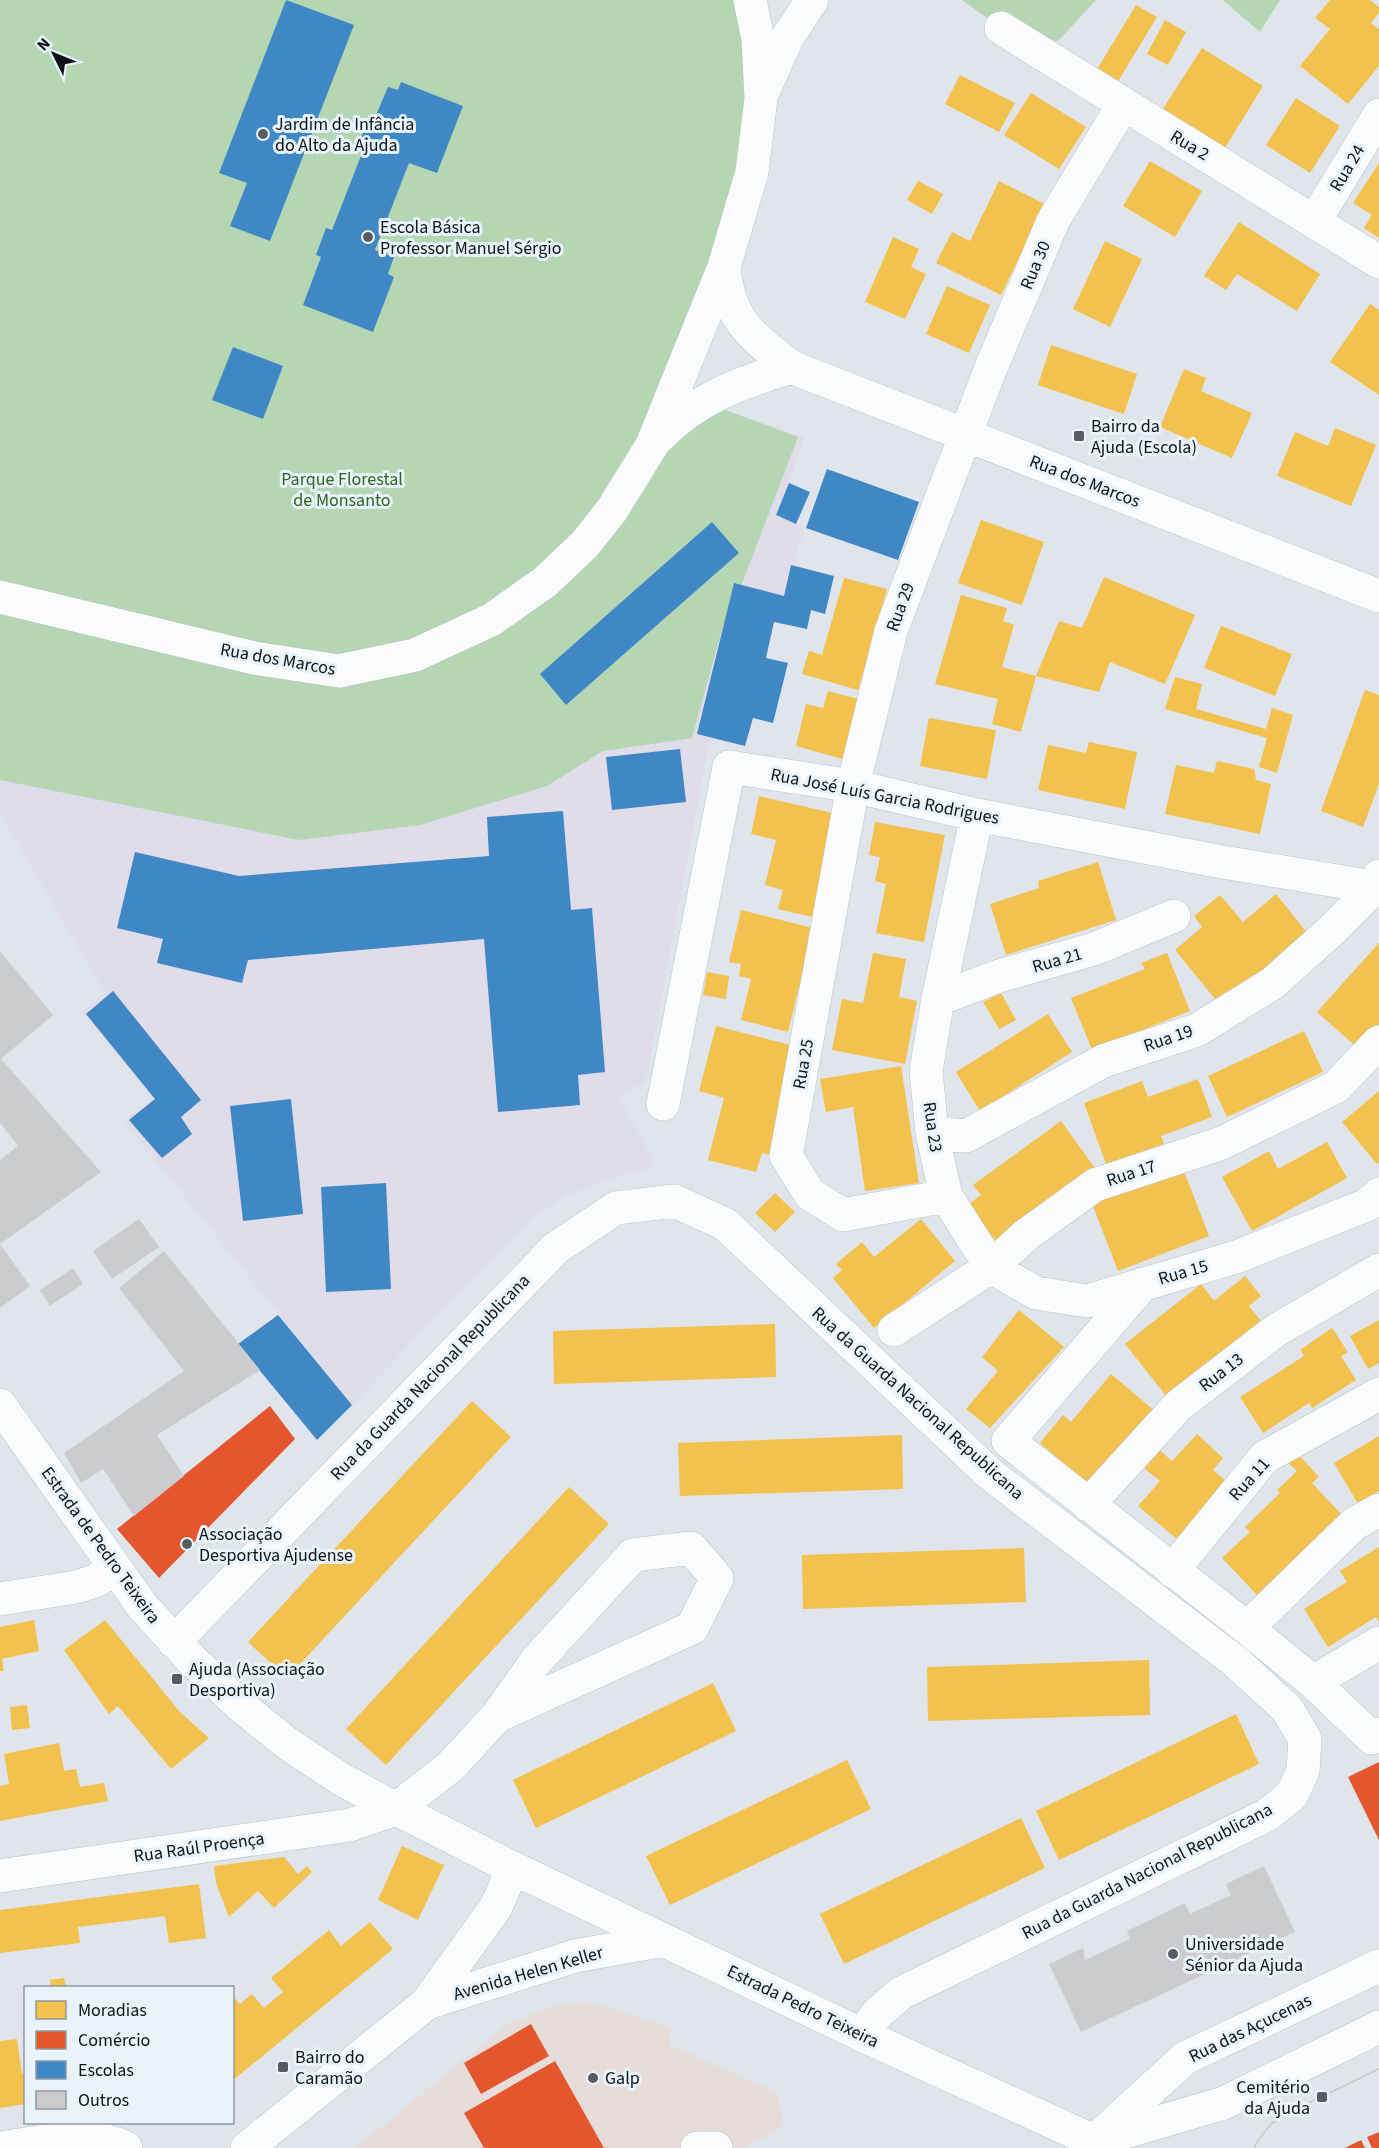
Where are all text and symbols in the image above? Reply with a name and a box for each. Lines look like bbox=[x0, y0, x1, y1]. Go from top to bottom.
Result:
north arrow bbox=[24, 24, 84, 84]
text: N bbox=[32, 33, 55, 56]
place label: Jardim de Infância do Alto da Ajuda bbox=[275, 112, 414, 158]
street label: Rua 2 bbox=[1165, 124, 1214, 167]
marker: Jardim de Infância do Alto da Ajuda bbox=[256, 127, 270, 141]
street label: Rua 24 bbox=[1324, 140, 1371, 196]
place label: Escola Básica Professor Manuel Sérgio bbox=[380, 215, 561, 261]
marker: Escola Básica Professor Manuel Sérgio bbox=[361, 230, 375, 244]
street label: Rua 30 bbox=[1014, 237, 1057, 293]
place label: Bairro da Ajuda (Escola) bbox=[1091, 414, 1197, 460]
marker: Bairro da Ajuda (Escola) bbox=[1072, 429, 1086, 443]
street label: Rua dos Marcos bbox=[1026, 449, 1144, 514]
park label: Parque Florestal de Monsanto bbox=[281, 467, 403, 513]
street label: Rua 29 bbox=[880, 579, 921, 635]
street label: Rua dos Marcos bbox=[218, 637, 338, 682]
street label: Rua José Luís Garcia Rodrigues bbox=[768, 762, 1001, 831]
street label: Rua 21 bbox=[1029, 941, 1085, 979]
street label: Rua 19 bbox=[1140, 1018, 1196, 1059]
street label: Rua 25 bbox=[787, 1037, 820, 1091]
street label: Rua 23 bbox=[917, 1100, 948, 1154]
street label: Rua 17 bbox=[1103, 1154, 1159, 1193]
street label: Rua 15 bbox=[1155, 1253, 1211, 1291]
street label: Rua da Guarda Nacional Republicana bbox=[325, 1269, 536, 1486]
street label: Rua da Guarda Nacional Republicana bbox=[806, 1301, 1029, 1506]
street label: Rua 13 bbox=[1194, 1347, 1249, 1398]
street label: Rua 11 bbox=[1223, 1452, 1276, 1507]
street label: Estrada de Pedro Teixeira bbox=[35, 1462, 166, 1629]
place label: Associação Desportiva Ajudense bbox=[199, 1522, 353, 1568]
marker: Associação Desportiva Ajudense bbox=[180, 1537, 194, 1551]
place label: Ajuda (Associação Desportiva) bbox=[189, 1657, 325, 1703]
marker: Ajuda (Associação Desportiva) bbox=[170, 1672, 184, 1686]
street label: Rua da Guarda Nacional Republicana bbox=[1018, 1797, 1277, 1946]
street label: Rua Raúl Proença bbox=[132, 1826, 266, 1869]
place label: Universidade Sénior da Ajuda bbox=[1185, 1932, 1303, 1978]
street label: Avenida Helen Keller bbox=[450, 1940, 607, 2007]
marker: Universidade Sénior da Ajuda bbox=[1166, 1947, 1180, 1961]
street label: Estrada Pedro Teixeira bbox=[723, 1959, 883, 2054]
legend bbox=[24, 1986, 234, 2124]
street label: Rua das Açucenas bbox=[1185, 1988, 1316, 2069]
text: Moradias bbox=[78, 1998, 147, 2023]
text: Comércio bbox=[78, 2028, 150, 2053]
place label: Bairro do Caramão bbox=[295, 2045, 365, 2091]
text: Escolas bbox=[78, 2058, 134, 2083]
marker: Bairro do Caramão bbox=[276, 2060, 290, 2074]
place label: Galp bbox=[605, 2066, 640, 2091]
marker: Galp bbox=[586, 2071, 600, 2085]
place label: Cemitério da Ajuda bbox=[1236, 2075, 1310, 2121]
text: Outros bbox=[78, 2088, 129, 2113]
marker: Cemitério da Ajuda bbox=[1315, 2090, 1329, 2104]

